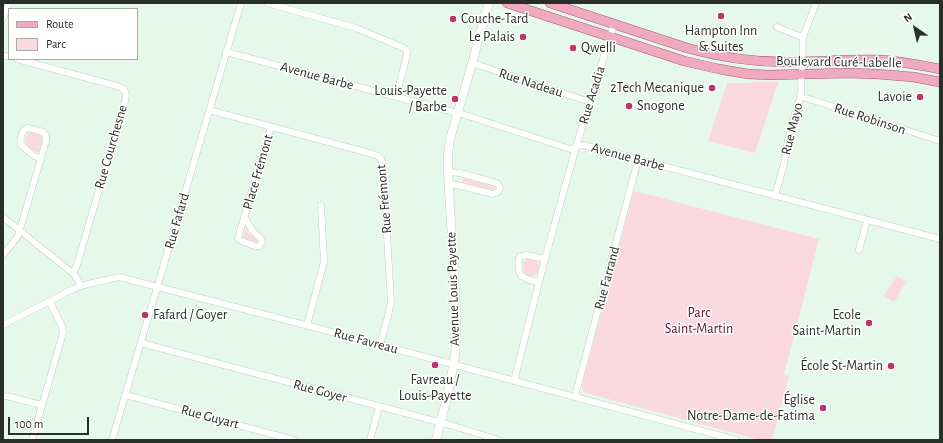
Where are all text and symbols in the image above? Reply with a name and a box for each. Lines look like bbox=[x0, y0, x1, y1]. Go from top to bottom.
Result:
legend bbox=[8, 8, 138, 60]
north arrow bbox=[895, 8, 935, 48]
place label: Couche-Tard bbox=[461, 11, 528, 27]
marker: Hampton Inn & Suites bbox=[716, 11, 726, 21]
text: N bbox=[902, 11, 914, 24]
marker: Couche-Tard bbox=[448, 14, 458, 24]
text: Route bbox=[46, 18, 73, 30]
place label: Hampton Inn & Suites bbox=[685, 23, 757, 56]
place label: Le Palais bbox=[469, 29, 515, 45]
marker: Le Palais bbox=[518, 32, 528, 42]
text: Parc bbox=[46, 38, 66, 50]
place label: Qwelli bbox=[581, 40, 616, 56]
marker: Qwelli bbox=[568, 43, 578, 53]
street label: Boulevard Curé-Labelle bbox=[776, 53, 902, 71]
street label: Avenue Barbe bbox=[279, 58, 355, 94]
street label: Rue Acadia bbox=[575, 64, 609, 126]
street label: Rue Nadeau bbox=[497, 65, 565, 101]
place label: 2Tech Mecanique bbox=[610, 80, 704, 96]
place label: Louis-Payette / Barbe bbox=[374, 83, 447, 116]
marker: 2Tech Mecanique bbox=[707, 83, 717, 93]
place label: Lavoie bbox=[877, 89, 912, 105]
marker: Lavoie bbox=[915, 92, 925, 102]
marker: Louis-Payette / Barbe bbox=[450, 94, 460, 104]
place label: Snogone bbox=[637, 98, 685, 114]
street label: Rue Robinson bbox=[832, 100, 908, 138]
marker: Snogone bbox=[624, 101, 634, 111]
street label: Rue Mayo bbox=[777, 101, 807, 157]
street label: Rue Courchesne bbox=[91, 103, 131, 191]
street label: Place Frémont bbox=[239, 132, 277, 212]
street label: Avenue Barbe bbox=[590, 139, 666, 175]
street label: Rue Frémont bbox=[373, 164, 395, 234]
street label: Rue Fafard bbox=[161, 191, 193, 251]
street label: Avenue Louis Payette bbox=[443, 232, 463, 346]
street label: Rue Farrand bbox=[590, 244, 624, 312]
park label: Parc Saint-Martin bbox=[665, 305, 733, 338]
place label: Fafard / Goyer bbox=[153, 307, 227, 323]
place label: Ecole Saint-Martin bbox=[793, 307, 861, 340]
marker: Fafard / Goyer bbox=[140, 310, 150, 320]
marker: Ecole Saint-Martin bbox=[864, 318, 874, 328]
street label: Rue Favreau bbox=[332, 324, 400, 358]
place label: École St-Martin bbox=[801, 358, 883, 374]
marker: Favreau / Louis-Payette bbox=[430, 360, 440, 370]
marker: École St-Martin bbox=[886, 361, 896, 371]
place label: Favreau / Louis-Payette bbox=[399, 372, 471, 404]
street label: Rue Goyer bbox=[291, 376, 349, 406]
place label: Église Notre-Dame-de-Fatima bbox=[687, 392, 815, 424]
street label: Rue Guyart bbox=[179, 401, 241, 433]
marker: Église Notre-Dame-de-Fatima bbox=[818, 403, 828, 413]
scale bar bbox=[10, 409, 91, 435]
text: 100 m bbox=[15, 418, 43, 430]

